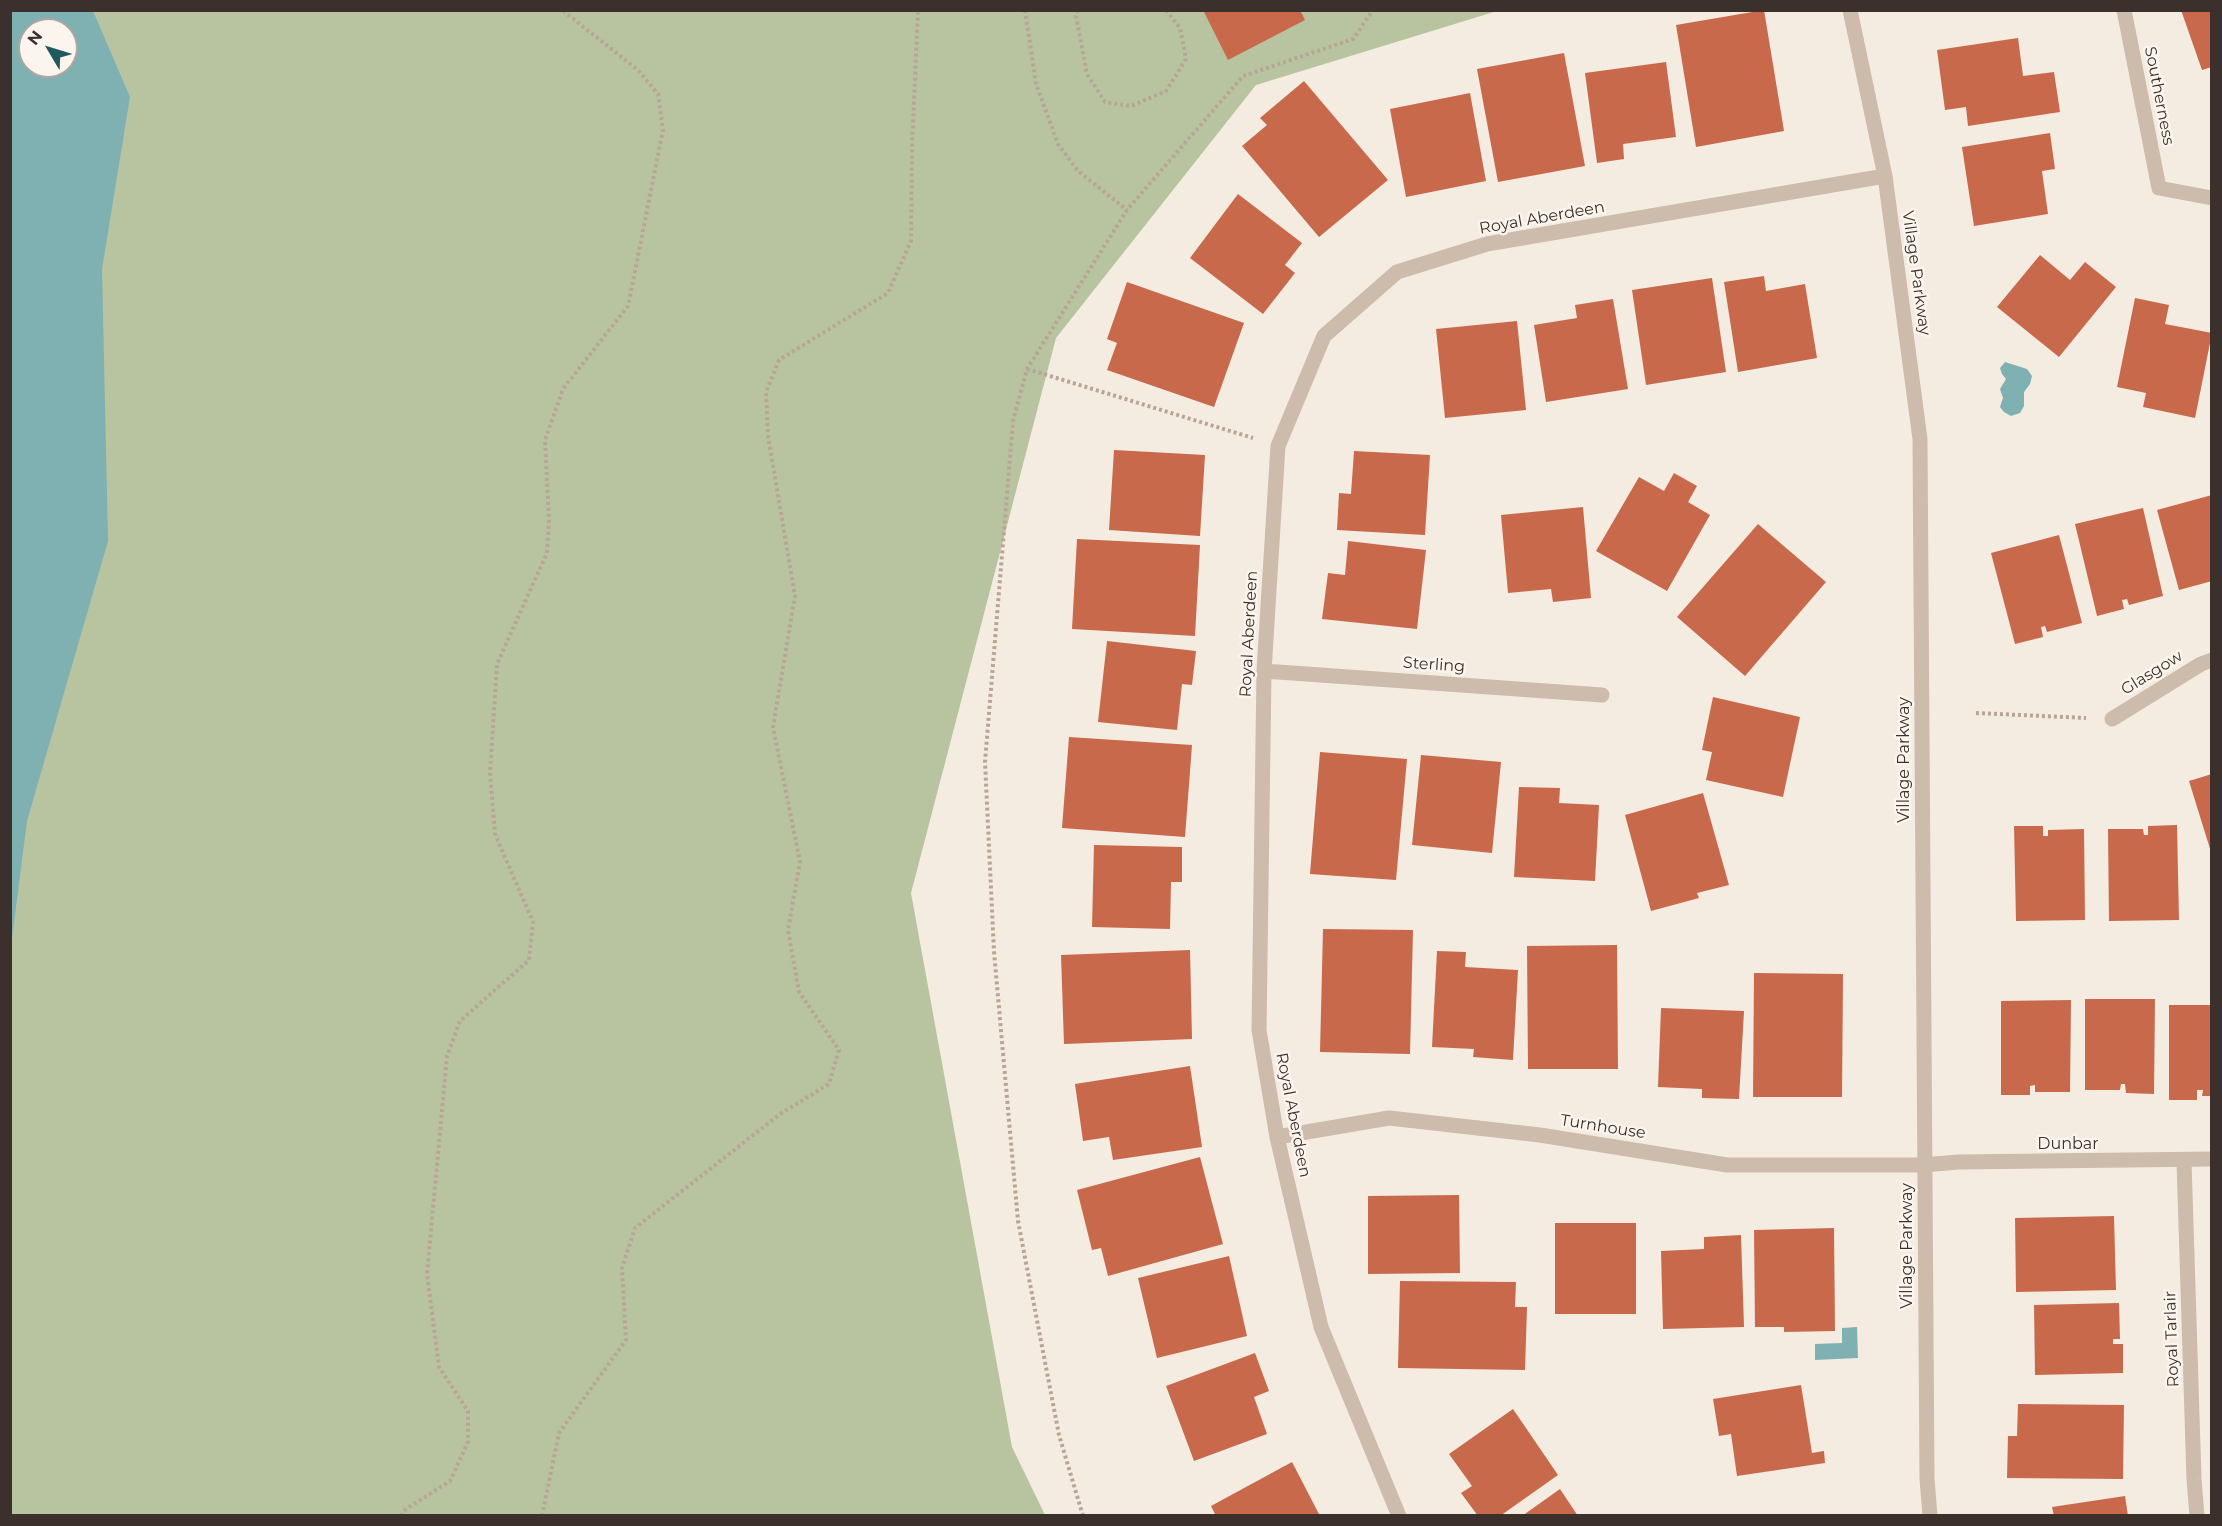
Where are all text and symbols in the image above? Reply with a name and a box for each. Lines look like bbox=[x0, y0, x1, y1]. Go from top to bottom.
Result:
north arrow bbox=[18, 18, 78, 78]
text: N bbox=[24, 27, 46, 49]
street label: Southerness bbox=[2140, 45, 2178, 147]
street label: Royal Aberdeen bbox=[1478, 198, 1606, 238]
street label: Village Parkway bbox=[1898, 209, 1934, 337]
street label: Royal Aberdeen bbox=[1236, 570, 1262, 698]
street label: Glasgow bbox=[2118, 647, 2186, 699]
street label: Sterling bbox=[1402, 653, 1466, 677]
street label: Village Parkway bbox=[1894, 697, 1914, 823]
street label: Royal Aberdeen bbox=[1271, 1051, 1315, 1179]
street label: Turnhouse bbox=[1559, 1111, 1647, 1143]
street label: Dunbar bbox=[2037, 1134, 2099, 1154]
street label: Village Parkway bbox=[1897, 1183, 1917, 1309]
street label: Royal Tarlair bbox=[2161, 1290, 2183, 1388]

